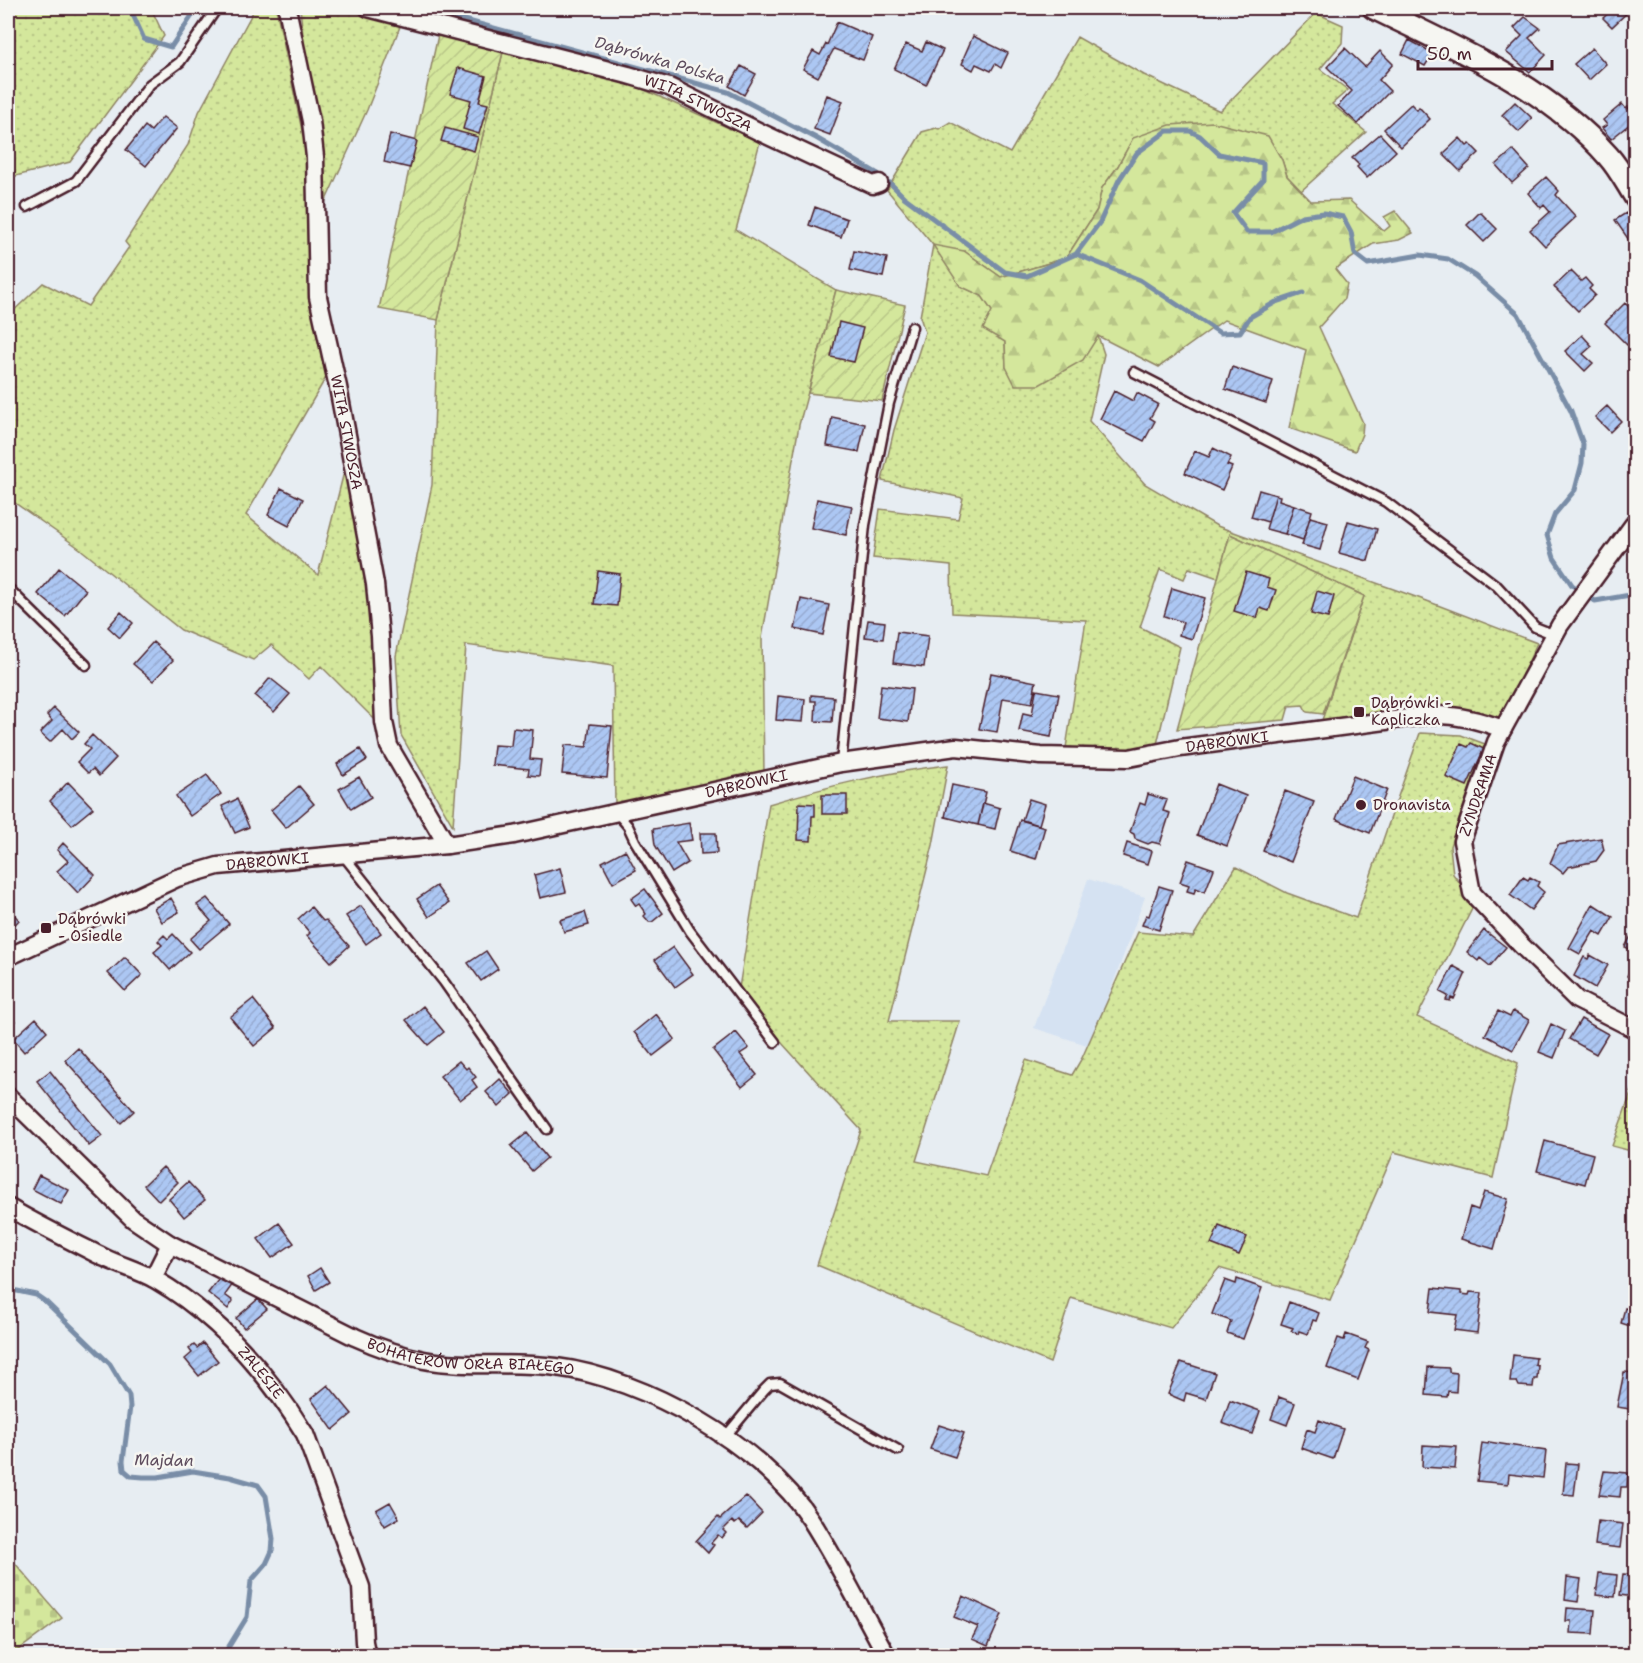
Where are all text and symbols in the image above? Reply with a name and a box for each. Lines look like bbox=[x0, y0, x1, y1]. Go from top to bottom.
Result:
water label: Dąbrówka Polska bbox=[592, 31, 728, 89]
scale bar bbox=[1418, 33, 1552, 71]
text: 50 m bbox=[1427, 42, 1472, 66]
street label: WITA STWOSZA bbox=[642, 70, 755, 136]
street label: WITA STWOSZA bbox=[326, 373, 367, 492]
place label: Dąbrówki - Kapliczka bbox=[1371, 693, 1452, 730]
marker: Dąbrówki - Kapliczka bbox=[1352, 705, 1366, 719]
street label: DĄBRÓWKI bbox=[1185, 726, 1270, 757]
street label: ZYNDRAMA bbox=[1455, 751, 1501, 839]
street label: DĄBRÓWKI bbox=[704, 765, 789, 803]
place label: Dronavista bbox=[1373, 795, 1451, 815]
marker: Dronavista bbox=[1354, 798, 1368, 812]
street label: DĄBRÓWKI bbox=[225, 848, 310, 875]
place label: Dąbrówki - Osiedle bbox=[58, 909, 126, 946]
marker: Dąbrówki - Osiedle bbox=[39, 921, 53, 935]
street label: BOHATERÓW ORŁA BIAŁEGO bbox=[364, 1333, 576, 1380]
street label: ZALESIE bbox=[233, 1342, 288, 1403]
water label: Majdan bbox=[134, 1449, 194, 1471]

